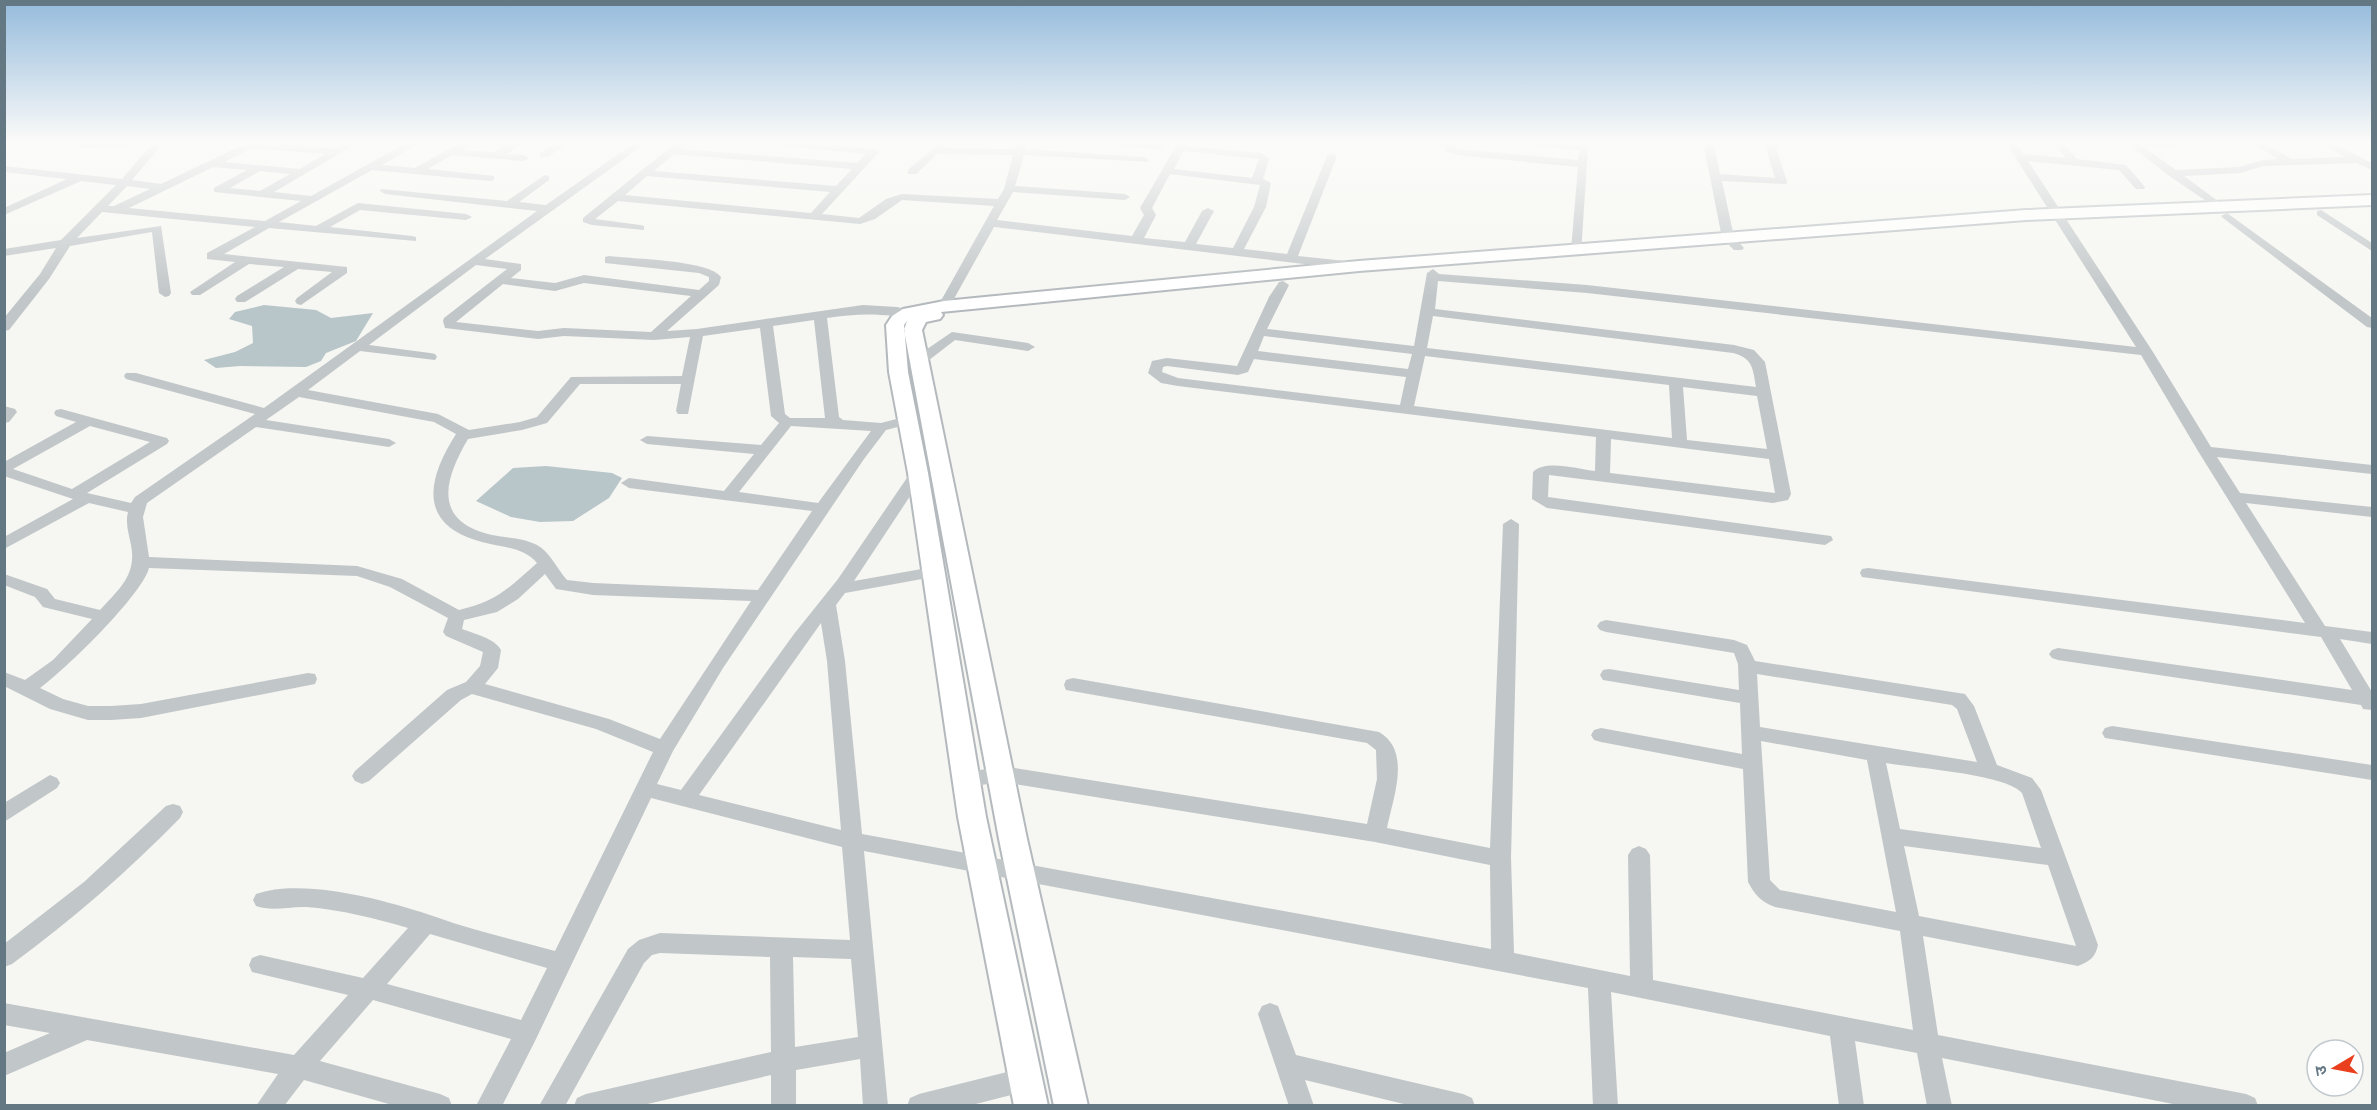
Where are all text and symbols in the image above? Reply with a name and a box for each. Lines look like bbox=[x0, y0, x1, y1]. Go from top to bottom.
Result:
north arrow bbox=[2305, 1038, 2365, 1098]
text: उ bbox=[2308, 1063, 2333, 1077]

